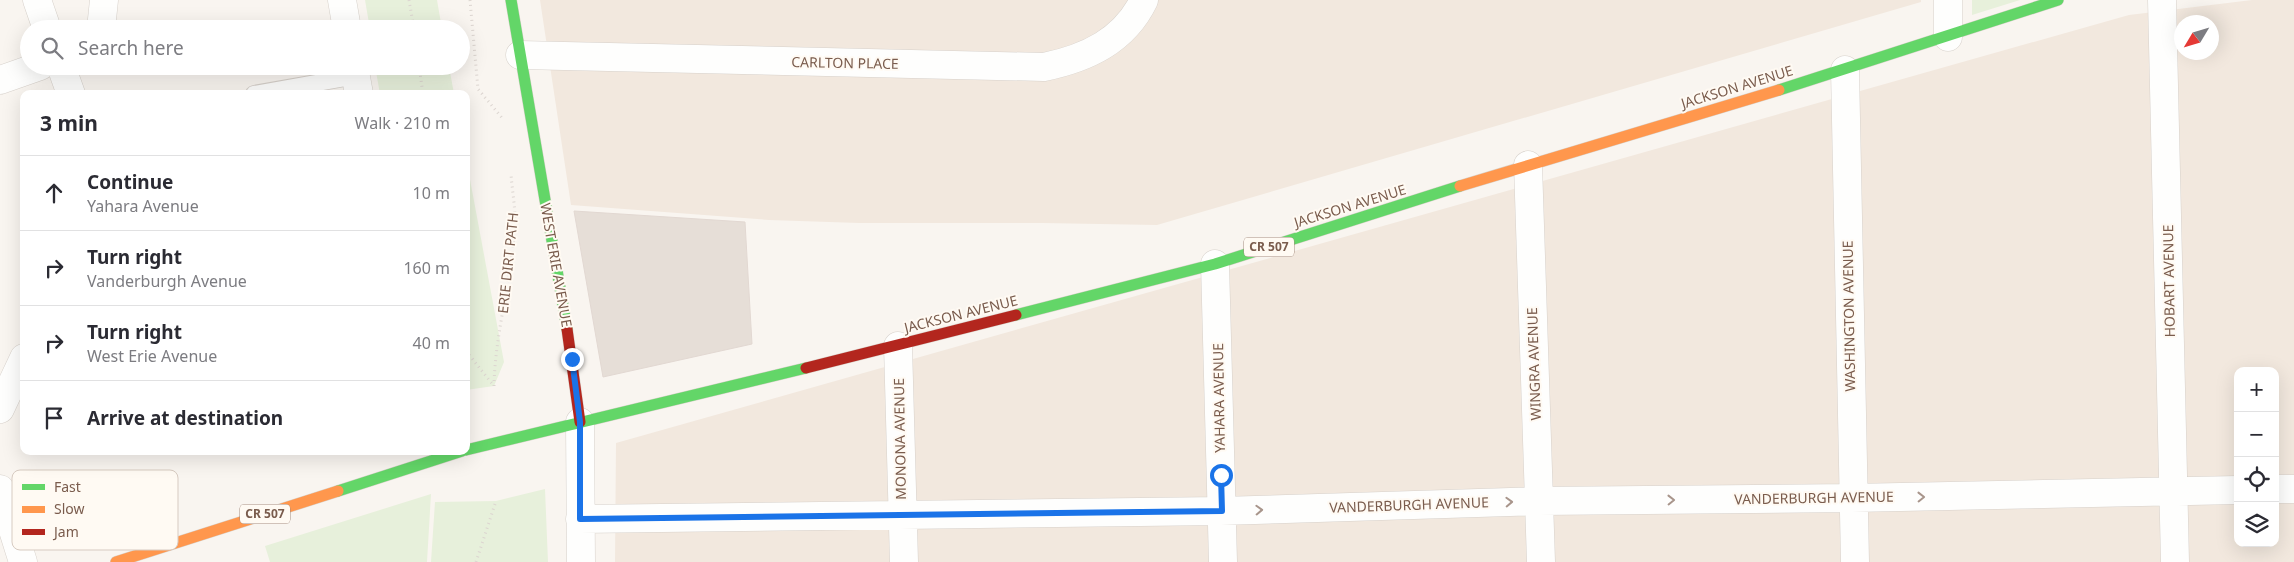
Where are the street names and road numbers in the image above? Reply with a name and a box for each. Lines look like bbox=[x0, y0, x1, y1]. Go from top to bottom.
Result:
street label: CARLTON PLACE bbox=[791, 52, 899, 73]
street label: JACKSON AVENUE bbox=[1677, 60, 1795, 113]
street label: JACKSON AVENUE bbox=[1290, 179, 1408, 232]
street label: WEST ERIE AVENUE bbox=[536, 201, 577, 329]
street label: ERIE DIRT PATH bbox=[493, 211, 522, 314]
street label: HOBART AVENUE bbox=[2158, 224, 2179, 338]
road number: CR 507 bbox=[1244, 238, 1294, 256]
street label: WASHINGTON AVENUE bbox=[1838, 240, 1859, 392]
street label: JACKSON AVENUE bbox=[900, 290, 1020, 337]
street label: WINGRA AVENUE bbox=[1522, 307, 1545, 421]
street label: YAHARA AVENUE bbox=[1208, 343, 1229, 453]
street label: MONONA AVENUE bbox=[889, 378, 910, 500]
street label: VANDERBURGH AVENUE bbox=[1734, 487, 1894, 508]
street label: VANDERBURGH AVENUE bbox=[1329, 492, 1489, 517]
road number: CR 507 bbox=[240, 504, 290, 524]

